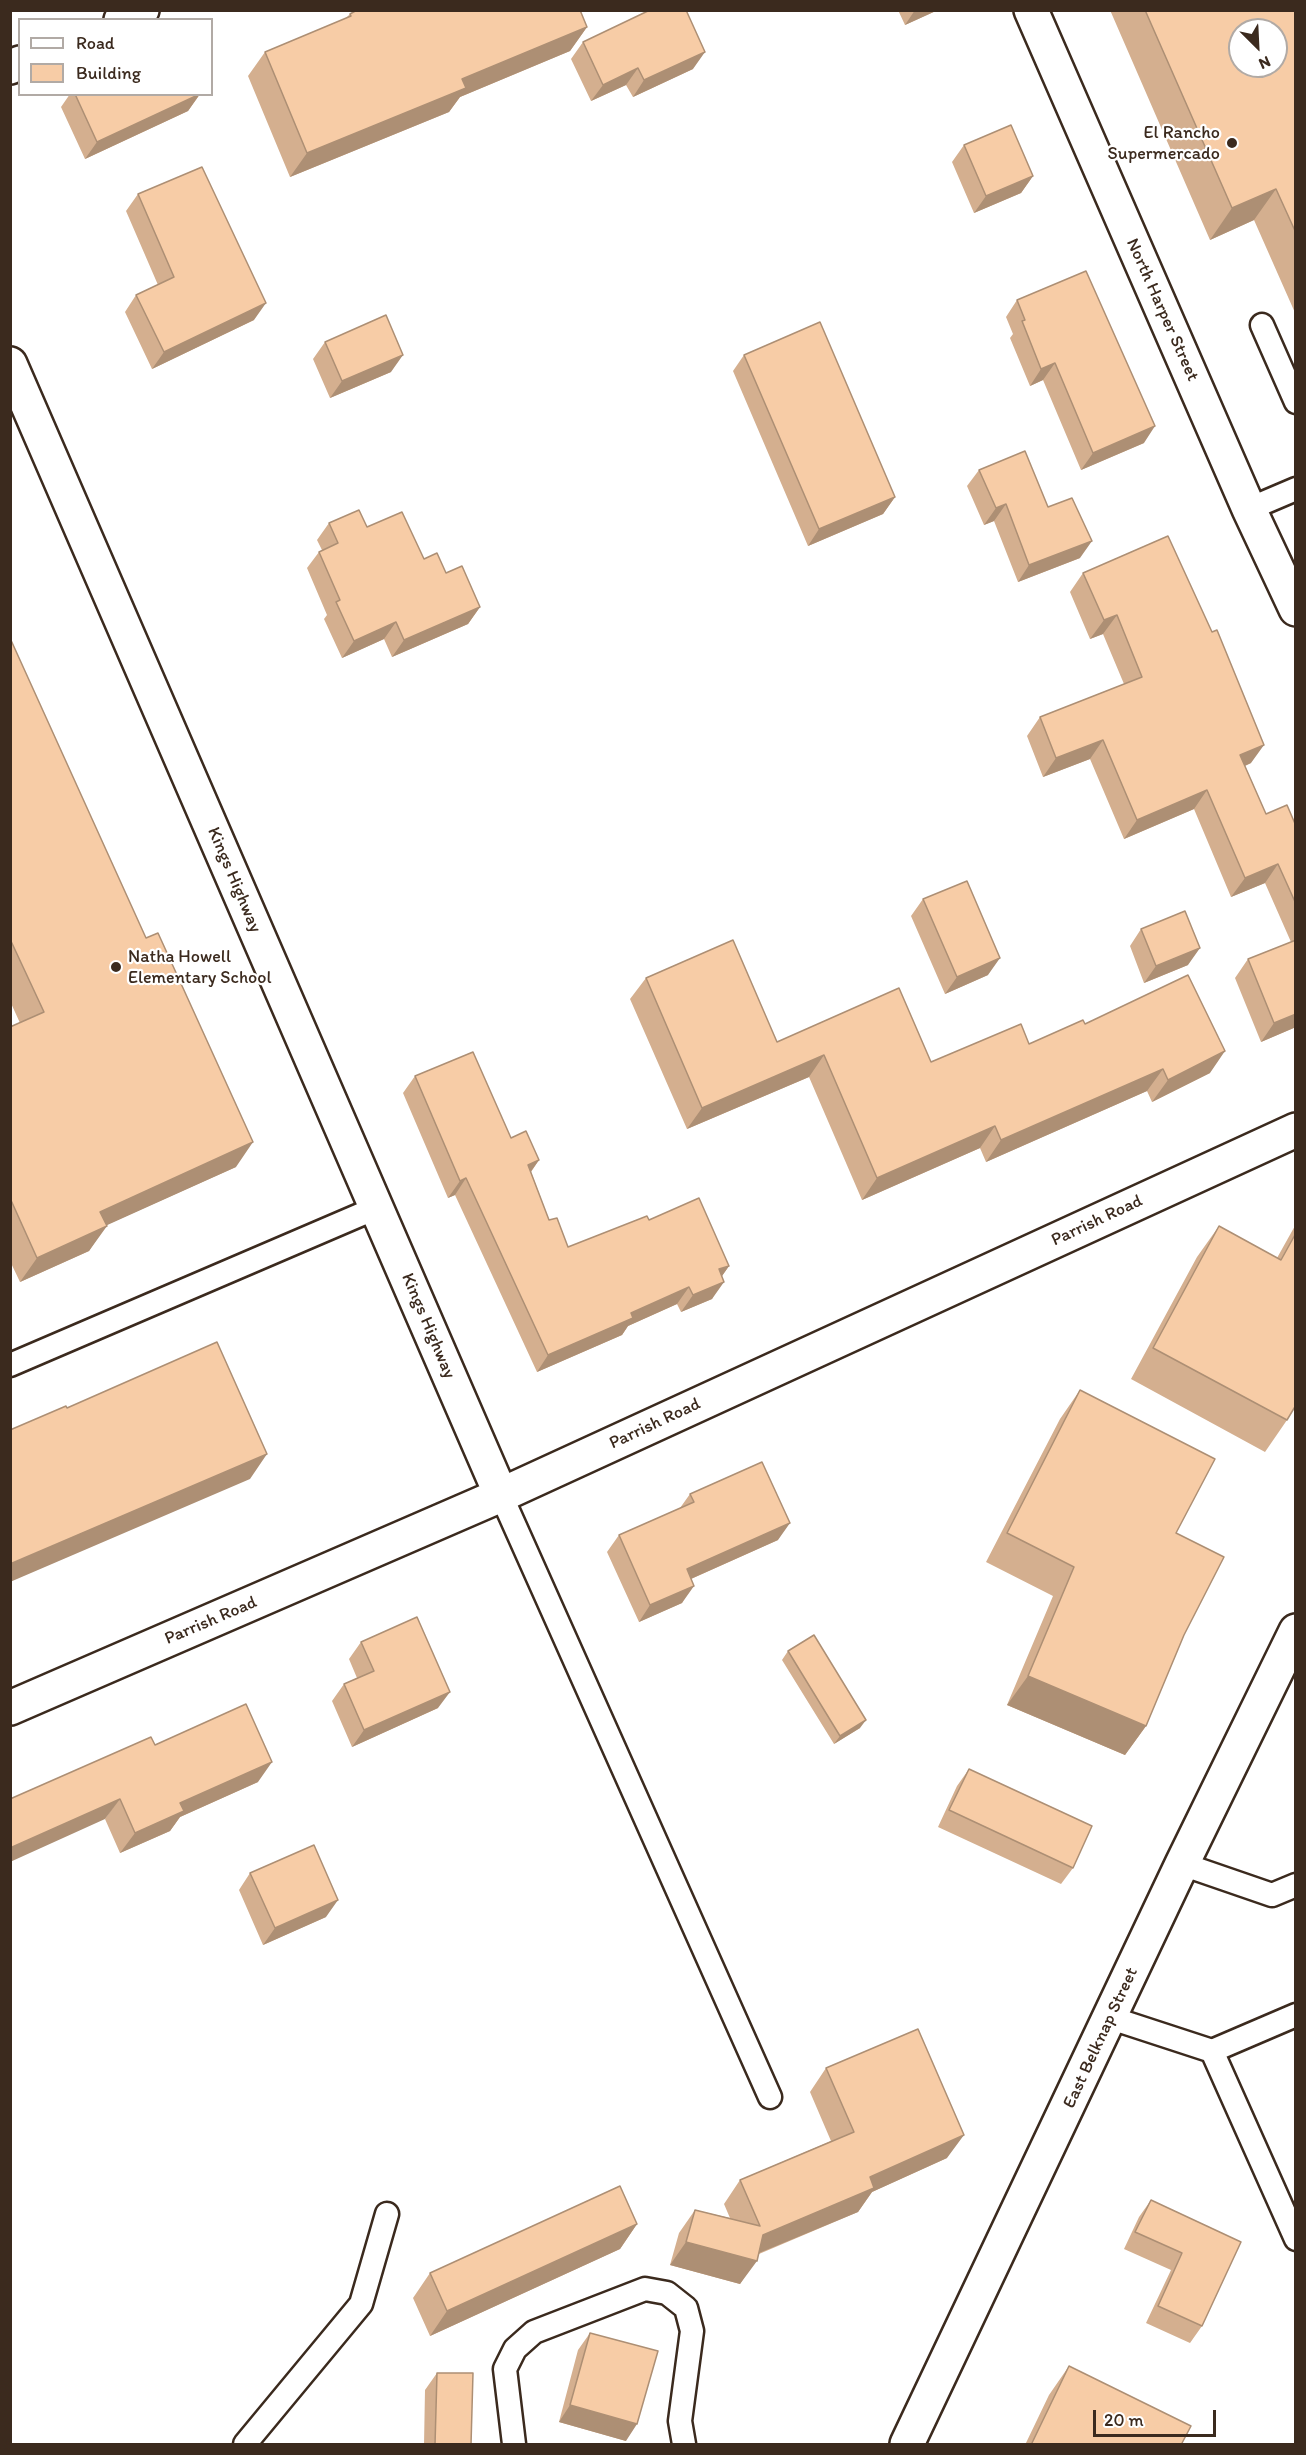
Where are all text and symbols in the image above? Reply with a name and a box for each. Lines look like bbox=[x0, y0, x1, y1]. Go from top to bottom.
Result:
legend bbox=[18, 18, 213, 96]
north arrow bbox=[1228, 18, 1288, 78]
text: Road bbox=[76, 32, 115, 54]
text: N bbox=[1256, 52, 1274, 74]
text: Building bbox=[76, 62, 141, 84]
place label: El Rancho Supermercado bbox=[1108, 122, 1220, 164]
marker: El Rancho Supermercado bbox=[1225, 136, 1239, 150]
street label: North Harper Street bbox=[1121, 235, 1203, 385]
street label: Kings Highway bbox=[202, 824, 266, 936]
place label: Natha Howell Elementary School bbox=[128, 946, 272, 988]
marker: Natha Howell Elementary School bbox=[109, 960, 123, 974]
street label: Parrish Road bbox=[1048, 1190, 1146, 1252]
street label: Kings Highway bbox=[396, 1270, 460, 1382]
street label: Parrish Road bbox=[606, 1393, 704, 1455]
street label: Parrish Road bbox=[162, 1592, 260, 1650]
street label: East Belknap Street bbox=[1059, 1964, 1143, 2112]
scale bar bbox=[1096, 2398, 1219, 2436]
text: 20 m bbox=[1104, 2409, 1144, 2431]

